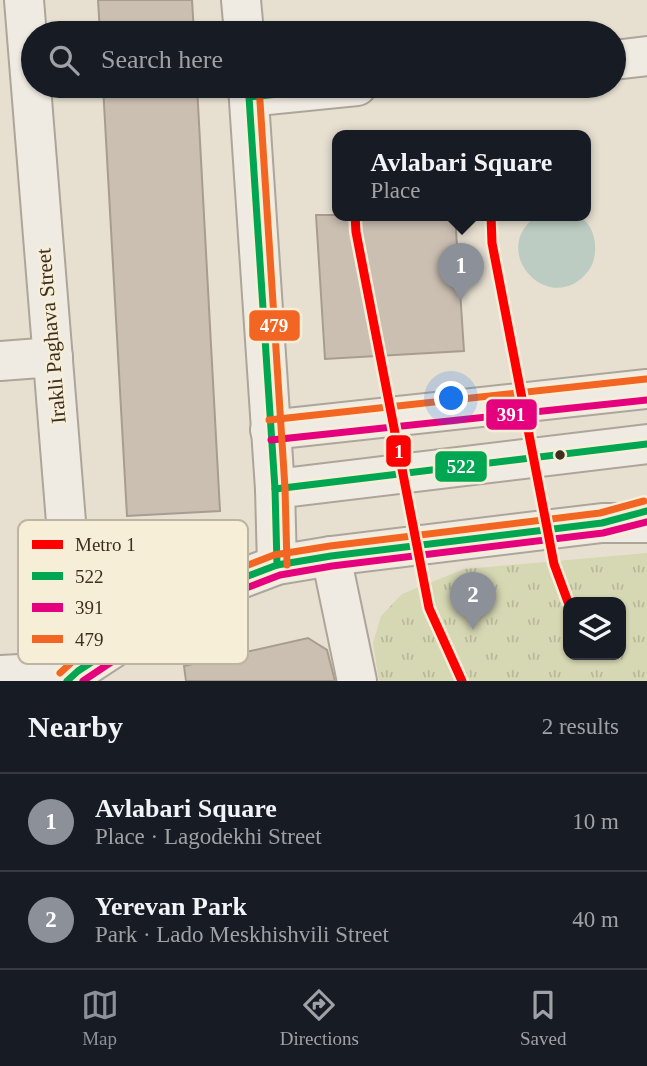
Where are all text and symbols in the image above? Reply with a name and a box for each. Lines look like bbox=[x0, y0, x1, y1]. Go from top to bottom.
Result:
search box bbox=[21, 21, 626, 98]
icon: search bbox=[45, 41, 83, 79]
text: Search here bbox=[101, 45, 223, 74]
popup bbox=[332, 130, 591, 221]
text: Avlabari Square bbox=[371, 148, 552, 177]
text: Place bbox=[371, 178, 420, 203]
pin: 1 bbox=[438, 243, 484, 301]
street label: Irakli Paghava Street bbox=[31, 247, 71, 425]
line badge: 479 bbox=[248, 309, 301, 342]
text: 479 bbox=[260, 315, 288, 336]
your location bbox=[434, 381, 468, 415]
line badge: 391 bbox=[485, 398, 538, 431]
text: 391 bbox=[497, 404, 525, 425]
line badge: 1 bbox=[385, 434, 412, 468]
text: 1 bbox=[394, 441, 404, 462]
unlabelled marker bbox=[553, 448, 567, 462]
line badge: 522 bbox=[434, 450, 488, 483]
text: 522 bbox=[447, 456, 475, 477]
legend bbox=[18, 520, 248, 664]
text: Metro 1 bbox=[75, 534, 136, 555]
text: 522 bbox=[75, 566, 104, 587]
pin: 2 bbox=[450, 572, 496, 630]
text: 391 bbox=[75, 597, 104, 618]
map controls bbox=[563, 597, 626, 660]
button: layers bbox=[563, 597, 626, 660]
text: 479 bbox=[75, 629, 104, 650]
text: Nearby bbox=[28, 710, 123, 743]
text: 2 results bbox=[542, 714, 619, 739]
text: Avlabari Square bbox=[95, 794, 277, 823]
text: 1 bbox=[45, 809, 57, 834]
text: 10 m bbox=[572, 809, 619, 834]
text: Place · Lagodekhi Street bbox=[95, 824, 322, 849]
text: Yerevan Park bbox=[95, 892, 247, 921]
text: 2 bbox=[45, 907, 57, 932]
text: 40 m bbox=[572, 907, 619, 932]
text: Park · Lado Meskhishvili Street bbox=[95, 922, 389, 947]
tab: Map bbox=[81, 986, 119, 1050]
tab: Directions bbox=[280, 986, 359, 1050]
tab: Saved bbox=[520, 986, 566, 1050]

